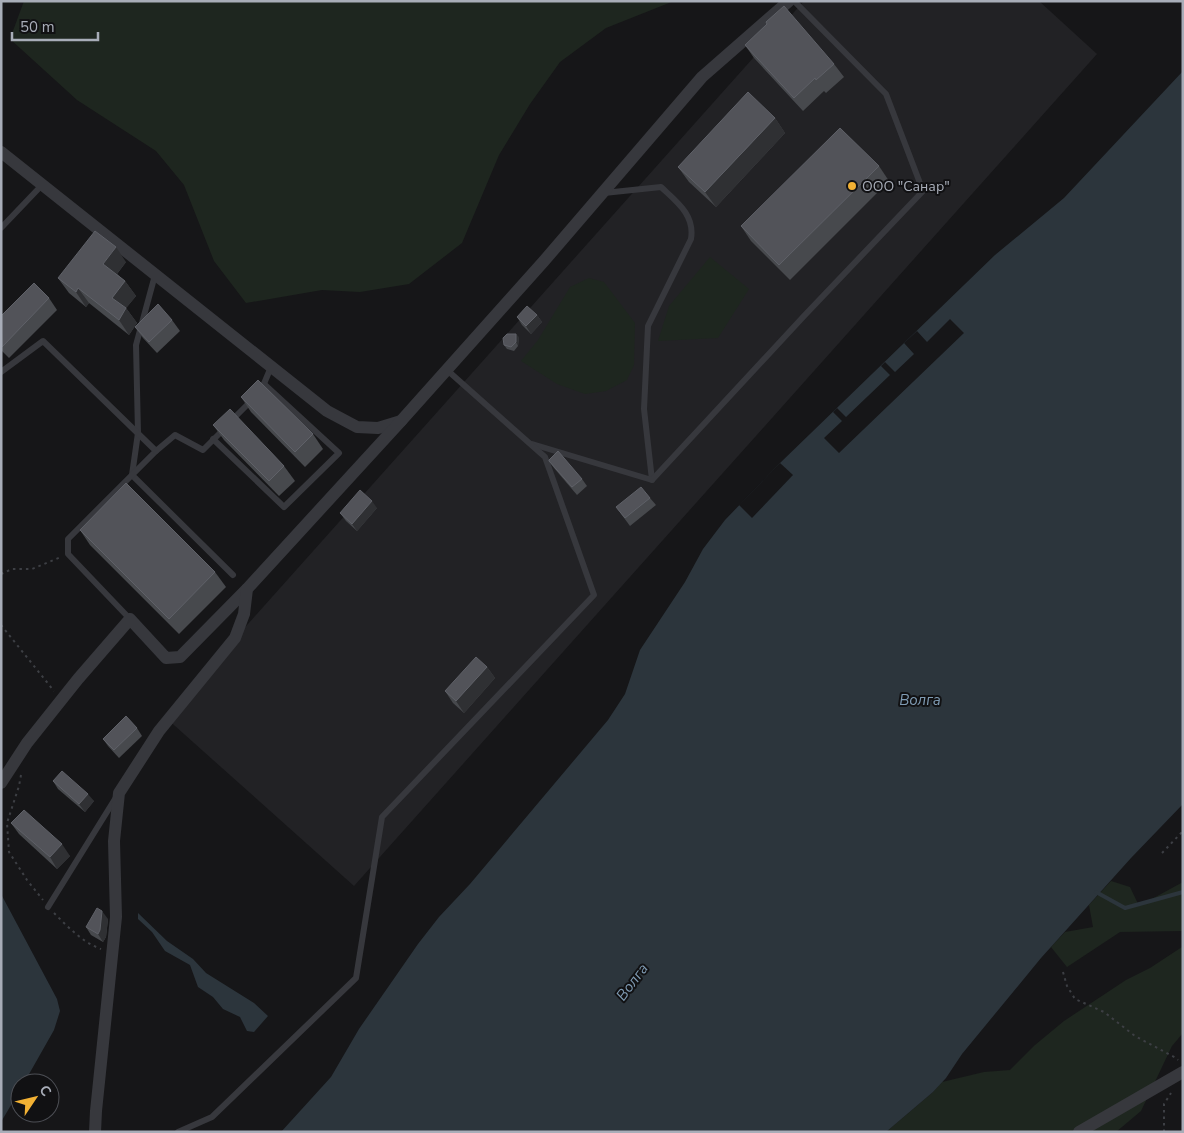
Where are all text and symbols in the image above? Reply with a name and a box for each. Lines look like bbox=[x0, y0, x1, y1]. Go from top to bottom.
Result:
scale bar bbox=[12, 10, 99, 42]
text: 50 m bbox=[20, 17, 55, 37]
place label: ООО "Санар" bbox=[862, 177, 950, 196]
marker: ООО "Санар" bbox=[846, 180, 858, 192]
water label: Волга bbox=[899, 690, 941, 710]
water label: Волга bbox=[611, 959, 653, 1005]
north arrow bbox=[10, 1073, 60, 1123]
text: С bbox=[35, 1081, 56, 1101]

